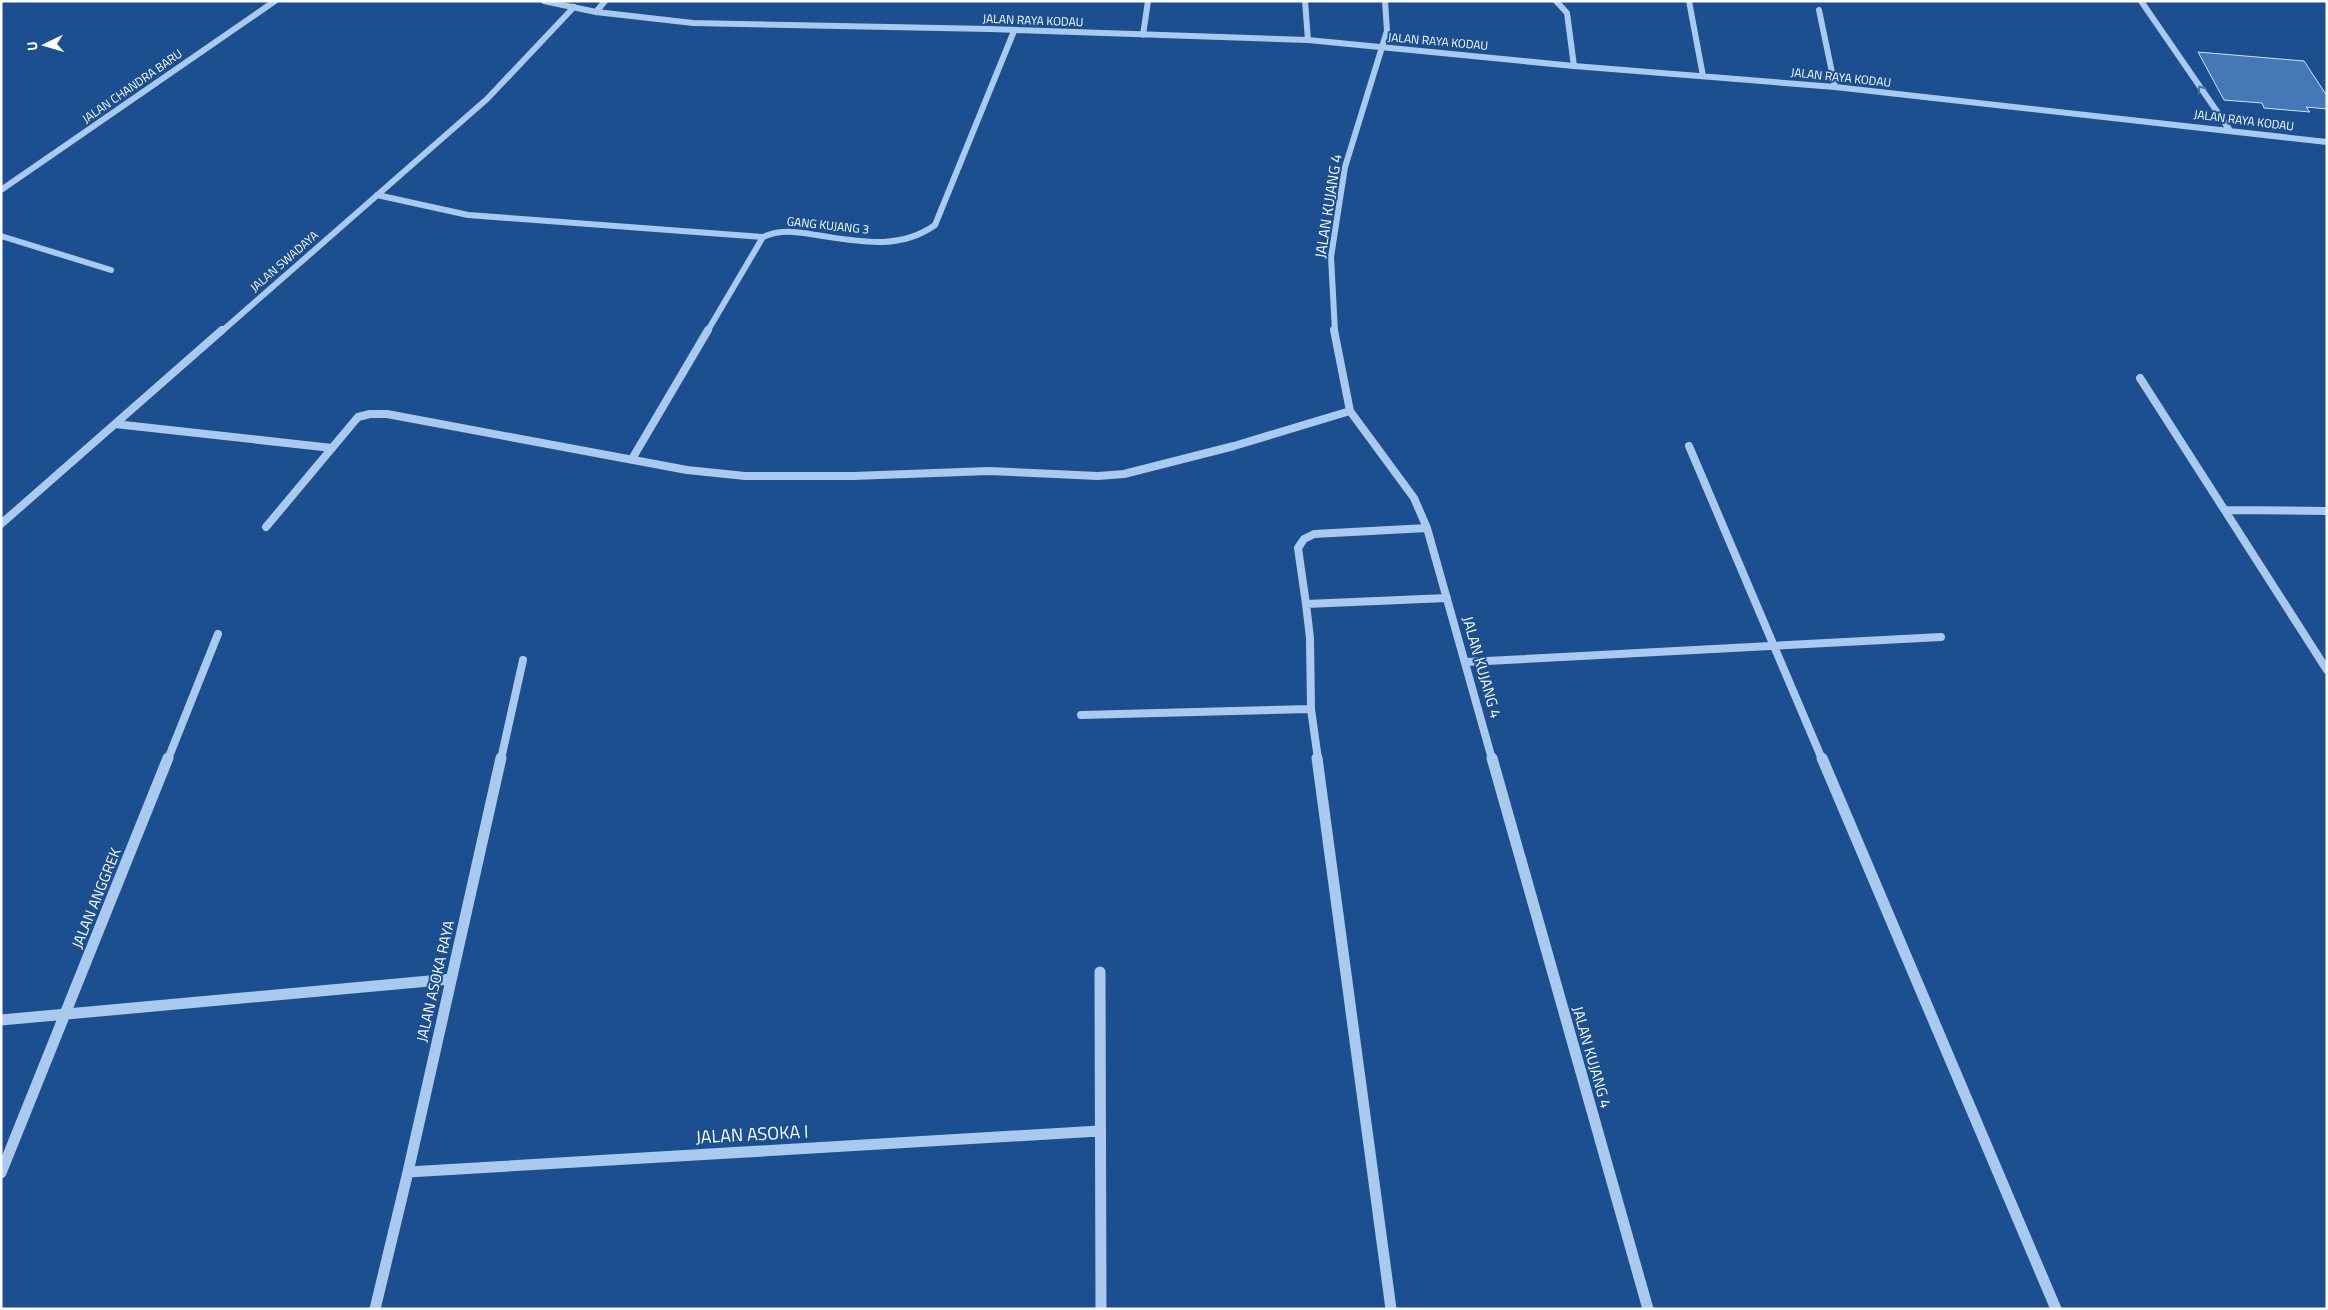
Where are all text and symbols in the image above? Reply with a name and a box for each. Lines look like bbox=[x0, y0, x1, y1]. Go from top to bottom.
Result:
street label: JALAN RAYA KODAU bbox=[982, 9, 1084, 31]
north arrow bbox=[20, 20, 70, 70]
street label: JALAN RAYA KODAU bbox=[1387, 27, 1489, 55]
text: U bbox=[21, 41, 42, 52]
street label: JALAN CHANDRA BARU bbox=[78, 44, 186, 128]
street label: JALAN RAYA KODAU bbox=[1790, 62, 1892, 92]
one-way arrow bbox=[2198, 85, 2207, 95]
street label: JALAN RAYA KODAU bbox=[2193, 104, 2295, 136]
street label: JALAN KUJANG 4 bbox=[1308, 152, 1348, 260]
street label: GANG KUJANG 3 bbox=[786, 211, 870, 239]
street label: JALAN SWADAYA bbox=[246, 226, 322, 296]
street label: JALAN KUJANG 4 bbox=[1456, 613, 1508, 721]
street label: JALAN ANGGREK bbox=[65, 844, 127, 952]
street label: JALAN ASOKA RAYA bbox=[410, 918, 460, 1044]
street label: JALAN KUJANG 4 bbox=[1566, 1003, 1618, 1111]
street label: JALAN ASOKA I bbox=[695, 1118, 809, 1150]

